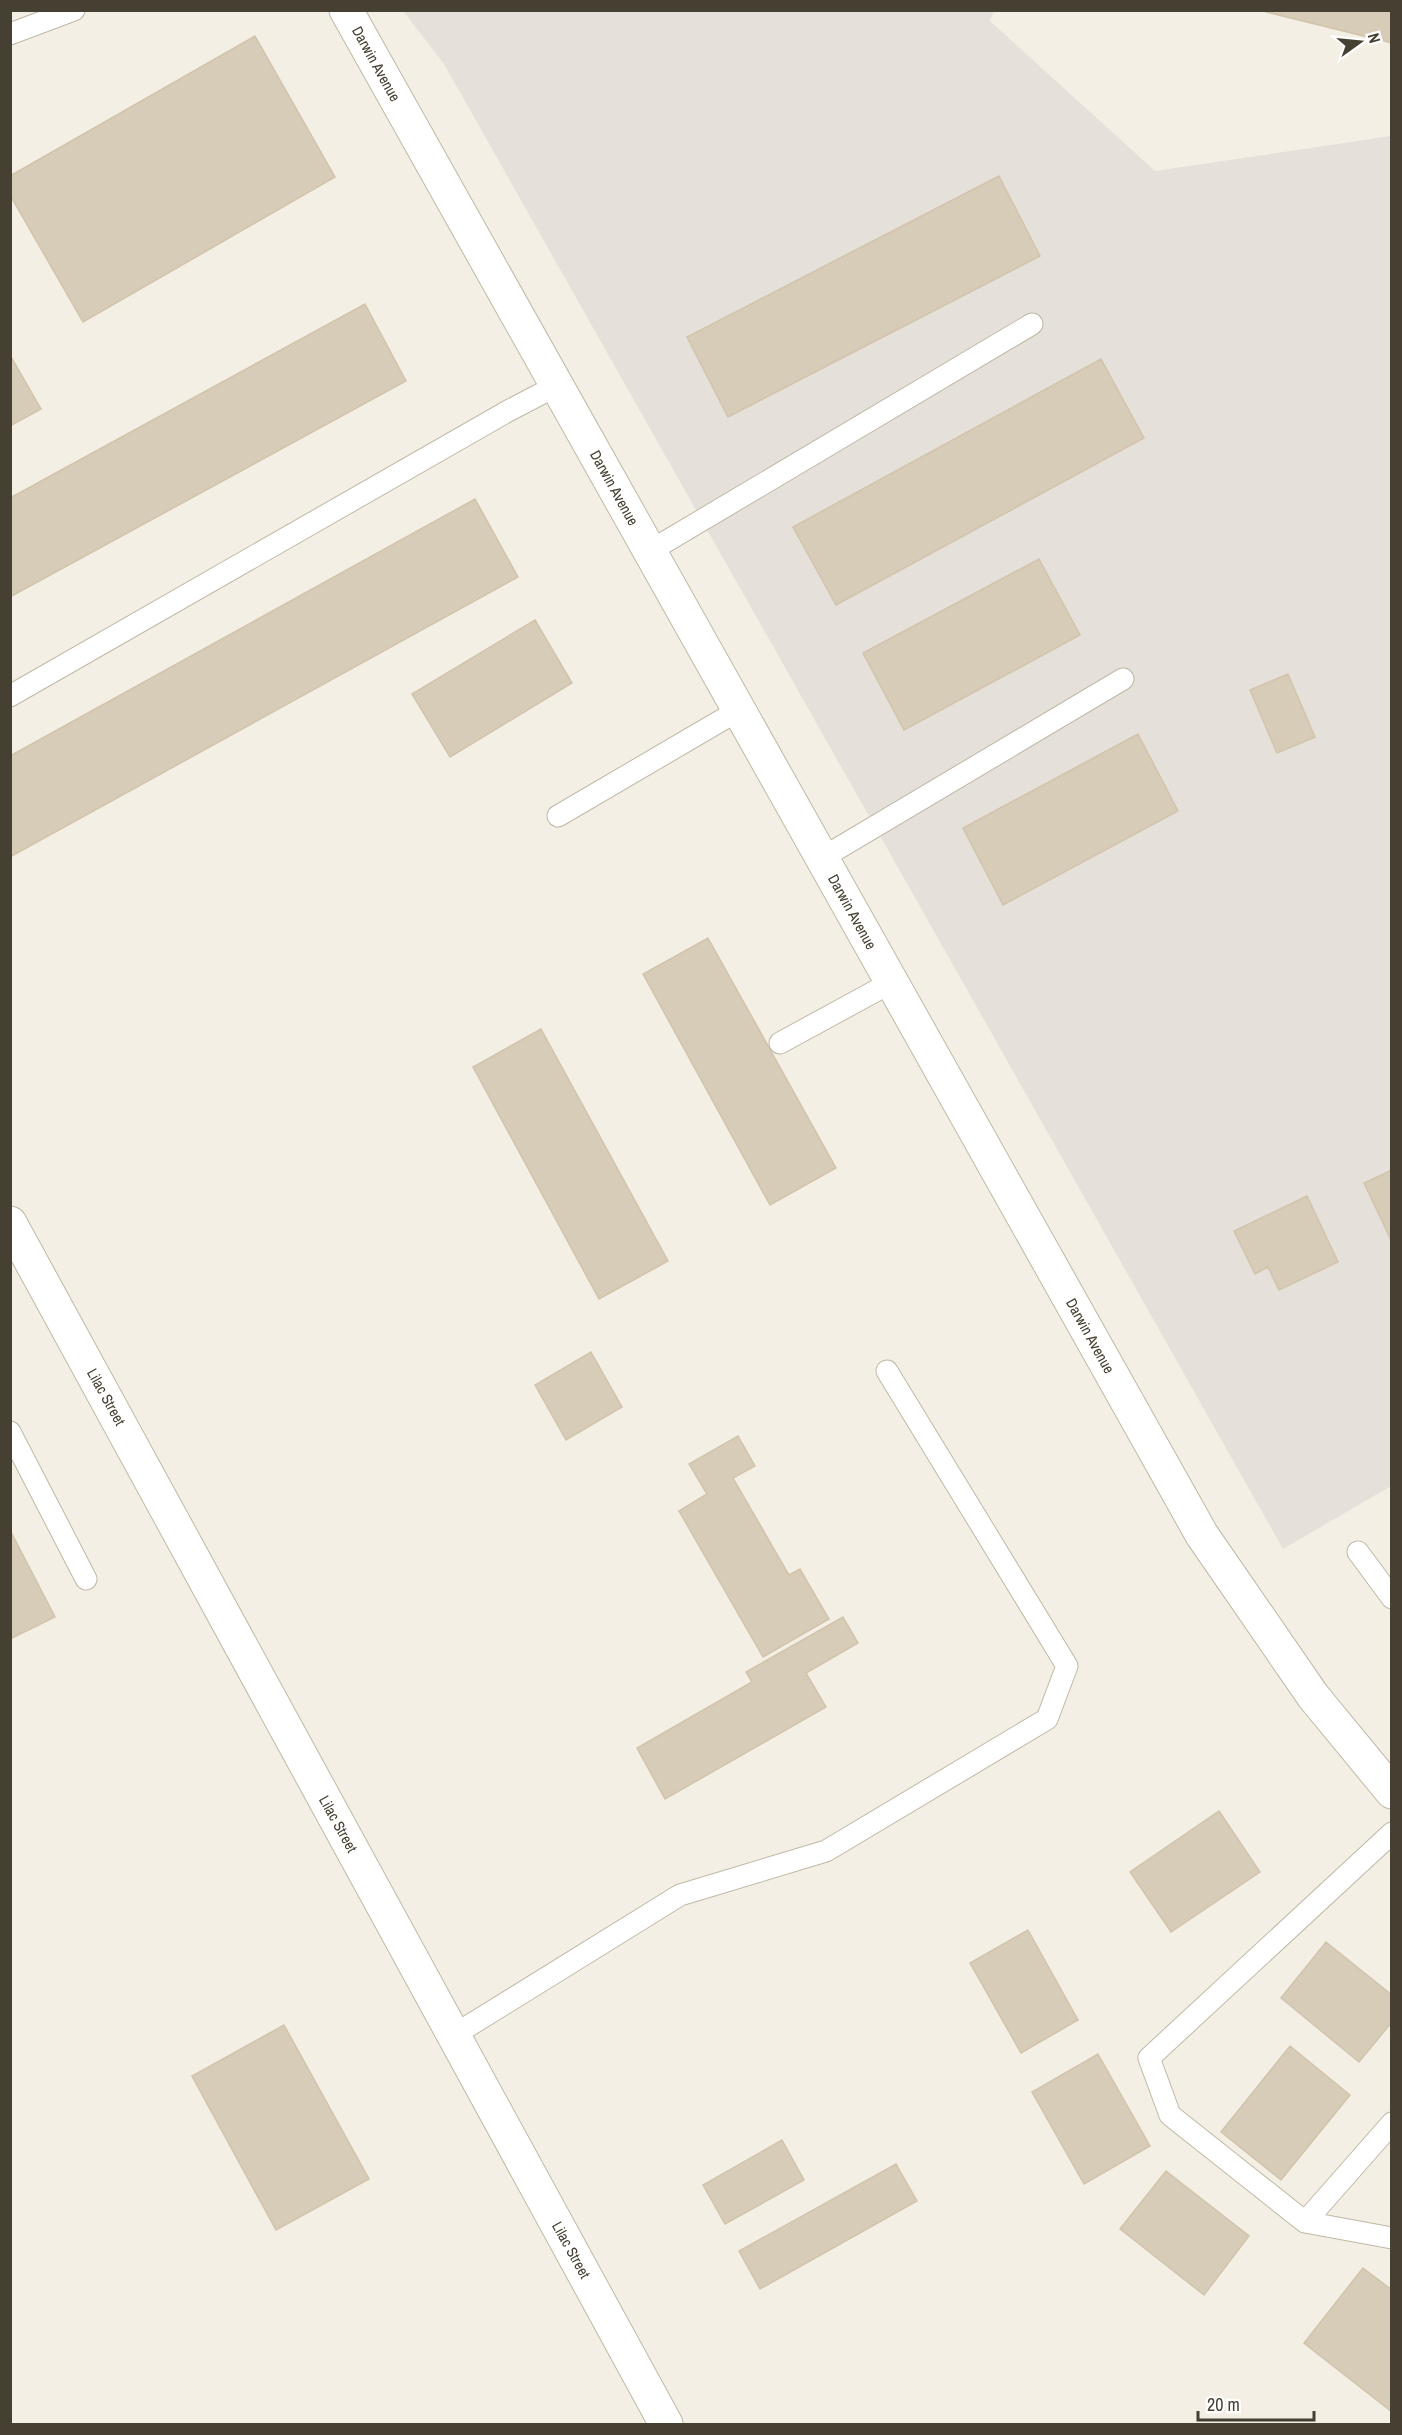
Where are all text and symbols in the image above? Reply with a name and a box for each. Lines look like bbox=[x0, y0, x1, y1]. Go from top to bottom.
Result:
north arrow bbox=[1330, 12, 1390, 72]
street label: Darwin Avenue bbox=[347, 22, 406, 105]
text: N bbox=[1363, 31, 1386, 46]
street label: Darwin Avenue bbox=[585, 446, 644, 529]
street label: Darwin Avenue bbox=[823, 870, 882, 953]
street label: Darwin Avenue bbox=[1061, 1294, 1120, 1377]
street label: Lilac Street bbox=[82, 1364, 131, 1430]
street label: Lilac Street bbox=[314, 1791, 363, 1857]
street label: Lilac Street bbox=[547, 2217, 596, 2283]
scale bar bbox=[1198, 2384, 1314, 2422]
text: 20 m bbox=[1207, 2392, 1240, 2417]

